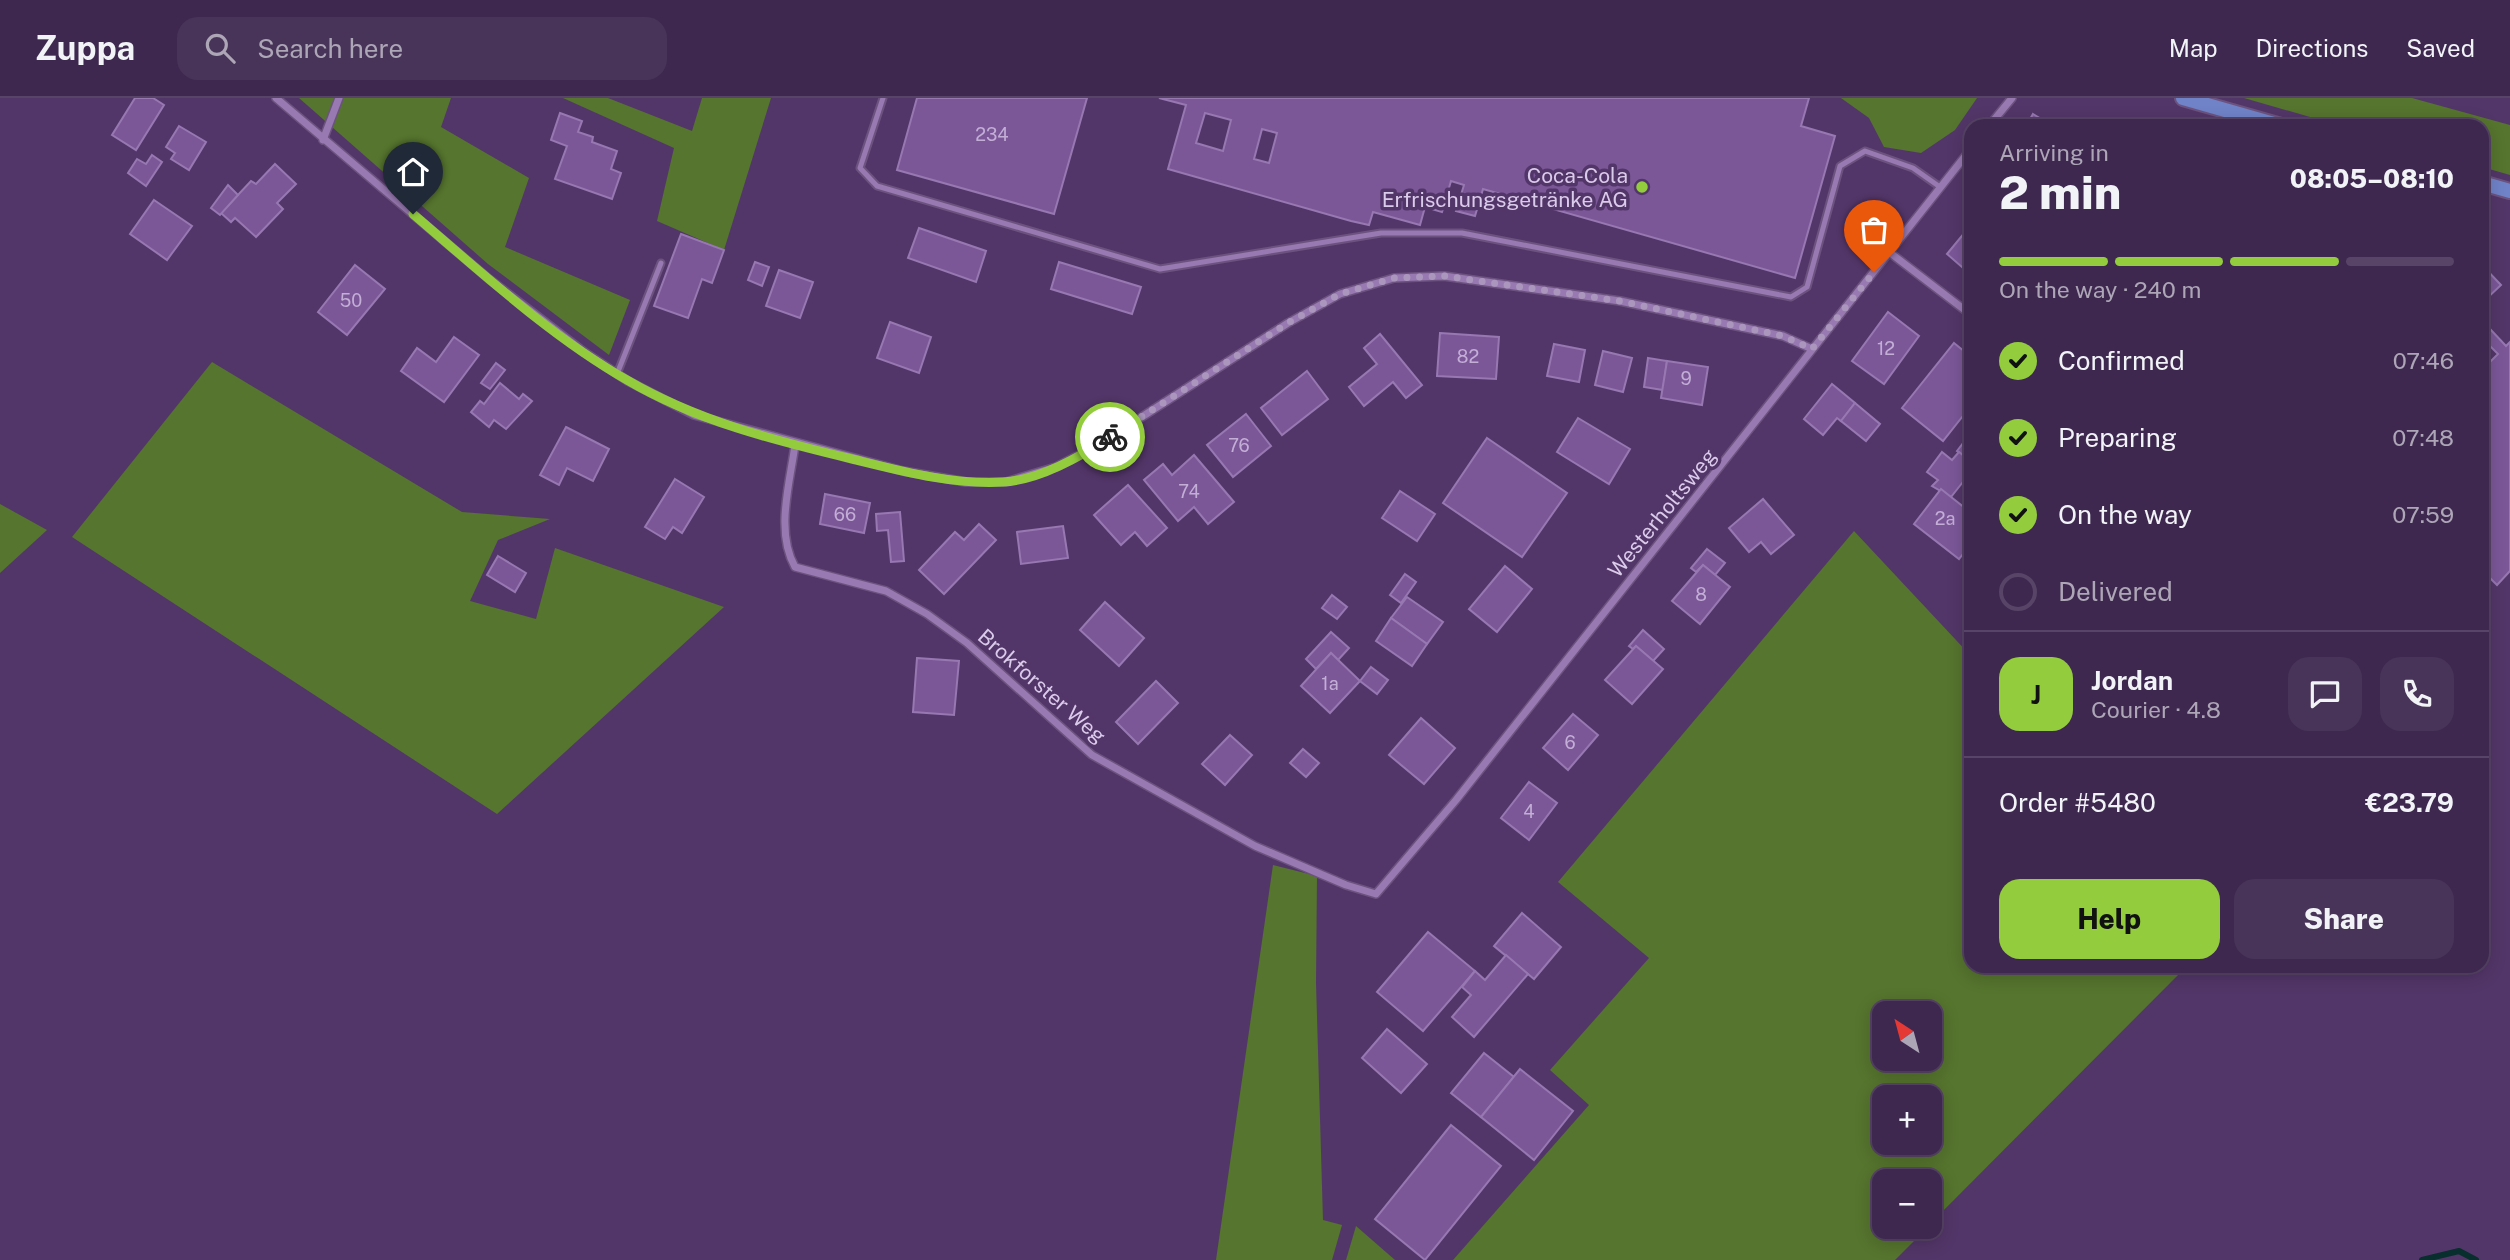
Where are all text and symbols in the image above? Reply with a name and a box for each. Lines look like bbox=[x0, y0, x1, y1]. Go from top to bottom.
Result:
search box bbox=[177, 17, 667, 80]
text: Zuppa bbox=[35, 29, 135, 67]
icon: search bbox=[201, 29, 239, 67]
text: Search here bbox=[257, 33, 403, 64]
text: Map bbox=[2169, 34, 2218, 62]
text: Directions bbox=[2256, 34, 2368, 62]
text: Saved bbox=[2406, 34, 2475, 62]
house number: 234 bbox=[975, 124, 1009, 145]
text: Arriving in bbox=[1999, 139, 2109, 166]
pin bbox=[383, 142, 443, 214]
icon: home bbox=[394, 153, 432, 191]
place label: Coca-Cola Erfrischungsgetränke AG bbox=[1382, 163, 1628, 212]
text: 08:05–08:10 bbox=[2290, 163, 2454, 194]
text: 2 min bbox=[1999, 165, 2121, 219]
marker: Coca-Cola Erfrischungsgetränke AG bbox=[1634, 179, 1650, 195]
pin bbox=[1844, 200, 1904, 272]
icon: bag bbox=[1855, 211, 1893, 249]
text: On the way · 240 m bbox=[1999, 276, 2201, 303]
house number: 50 bbox=[340, 290, 362, 311]
house number: 12 bbox=[1877, 338, 1895, 359]
icon: check bbox=[1999, 342, 2037, 380]
text: Confirmed bbox=[2058, 345, 2185, 376]
house number: 82 bbox=[1457, 346, 1479, 367]
text: 07:46 bbox=[2393, 347, 2454, 374]
house number: 9 bbox=[1680, 368, 1692, 389]
courier bbox=[1075, 402, 1145, 472]
icon: bike bbox=[1091, 418, 1129, 456]
icon: check bbox=[1999, 419, 2037, 457]
text: Preparing bbox=[2058, 422, 2177, 453]
text: 07:48 bbox=[2392, 424, 2454, 451]
house number: 76 bbox=[1228, 435, 1250, 456]
street label: Westerholtsweg bbox=[1602, 444, 1722, 582]
house number: 74 bbox=[1178, 481, 1200, 502]
icon: check bbox=[1999, 496, 2037, 534]
text: On the way bbox=[2058, 499, 2192, 530]
text: 07:59 bbox=[2392, 501, 2454, 528]
house number: 66 bbox=[834, 504, 856, 525]
house number: 2a bbox=[1935, 508, 1955, 529]
text: Delivered bbox=[2058, 576, 2173, 607]
house number: 8 bbox=[1695, 584, 1707, 605]
street label: Brokforster Weg bbox=[973, 624, 1111, 748]
button: chat bbox=[2288, 657, 2362, 731]
button: phone bbox=[2380, 657, 2454, 731]
text: Jordan bbox=[2091, 665, 2173, 696]
house number: 1a bbox=[1321, 673, 1339, 694]
text: J bbox=[2031, 679, 2041, 710]
text: Courier · 4.8 bbox=[2091, 696, 2221, 723]
house number: 6 bbox=[1564, 732, 1576, 753]
text: Order #5480 bbox=[1999, 787, 2156, 818]
text: €23.79 bbox=[2365, 787, 2454, 818]
house number: 4 bbox=[1523, 801, 1535, 822]
button: Help bbox=[1999, 879, 2220, 959]
button: Share bbox=[2234, 879, 2454, 959]
north arrow bbox=[1872, 1001, 1942, 1071]
map controls bbox=[1872, 1001, 1942, 1239]
button: + bbox=[1872, 1085, 1942, 1155]
button: − bbox=[1872, 1169, 1942, 1239]

